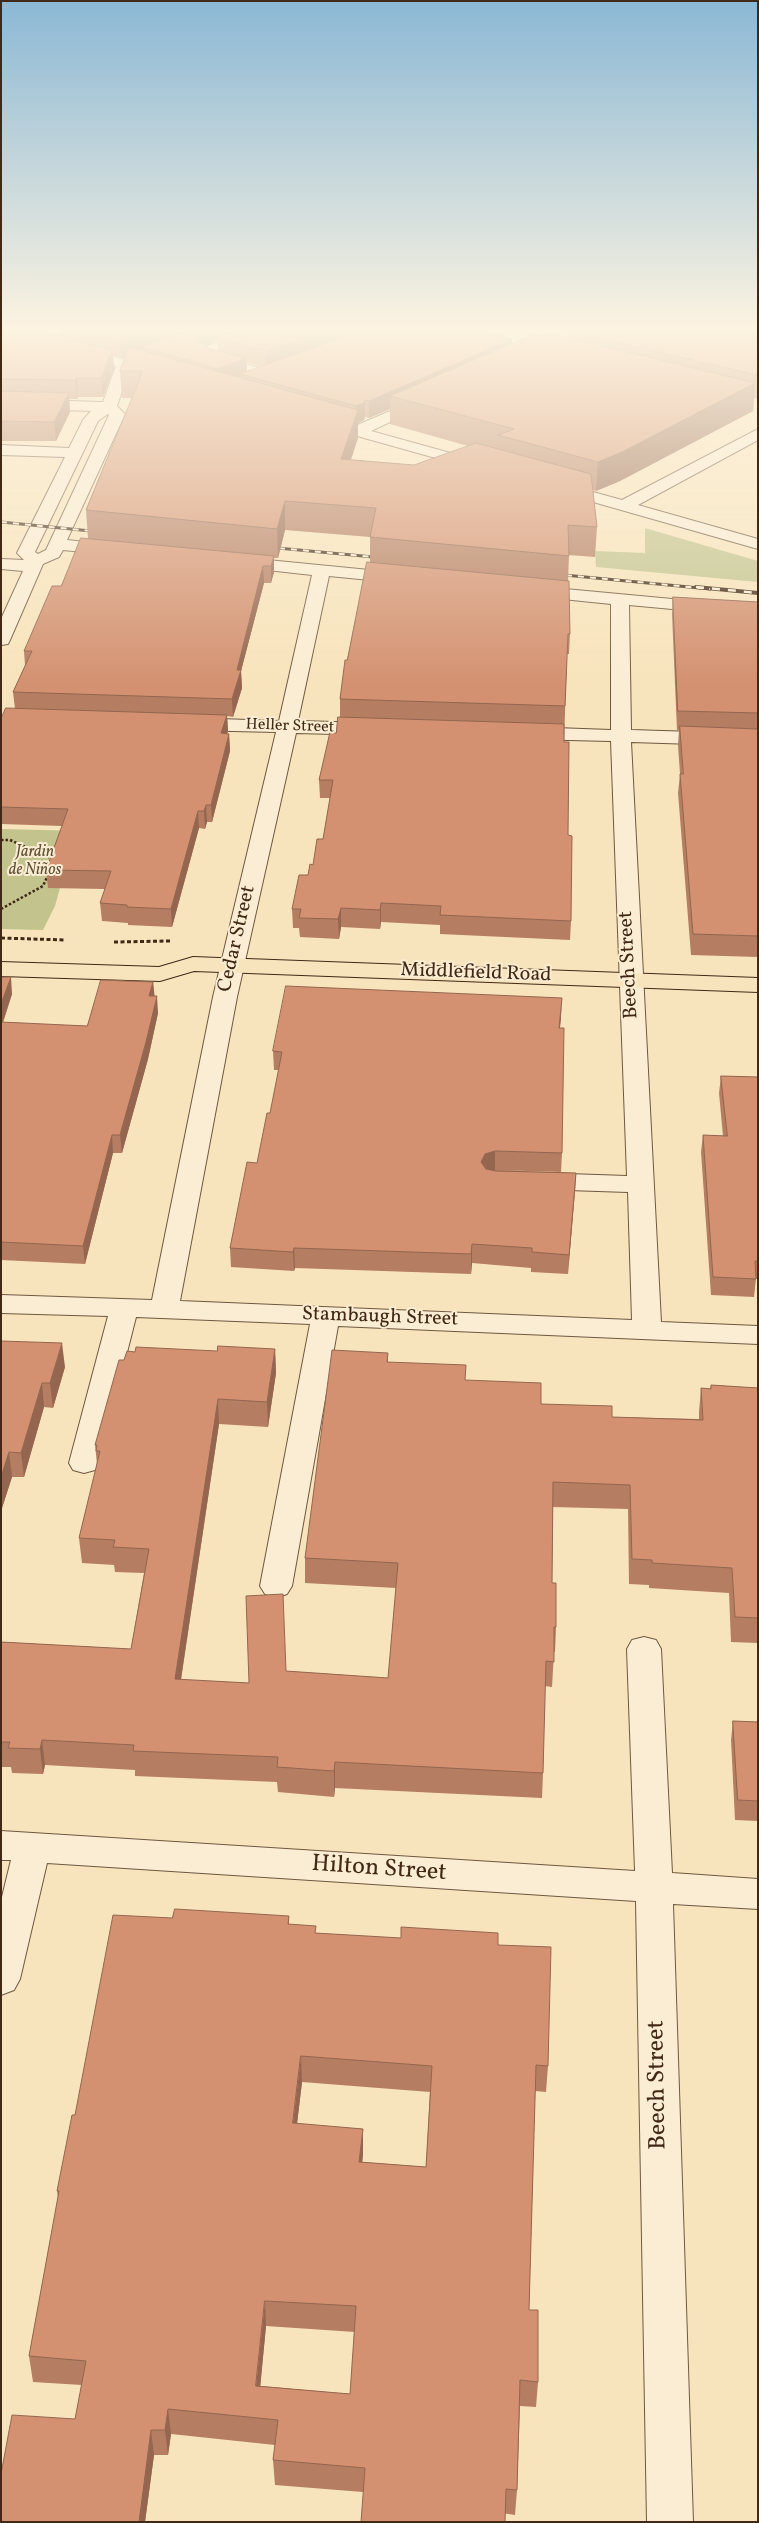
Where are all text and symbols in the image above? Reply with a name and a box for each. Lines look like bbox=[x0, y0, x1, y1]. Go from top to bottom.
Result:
street label: Heller Street bbox=[245, 716, 335, 738]
park label: Jardin de Niños bbox=[9, 843, 61, 881]
street label: Cedar Street bbox=[214, 883, 262, 995]
street label: Beech Street bbox=[615, 910, 645, 1020]
street label: Middlefield Road bbox=[400, 959, 552, 989]
street label: Stambaugh Street bbox=[301, 1303, 459, 1333]
street label: Hilton Street bbox=[310, 1851, 448, 1889]
street label: Beech Street bbox=[643, 2020, 675, 2150]

